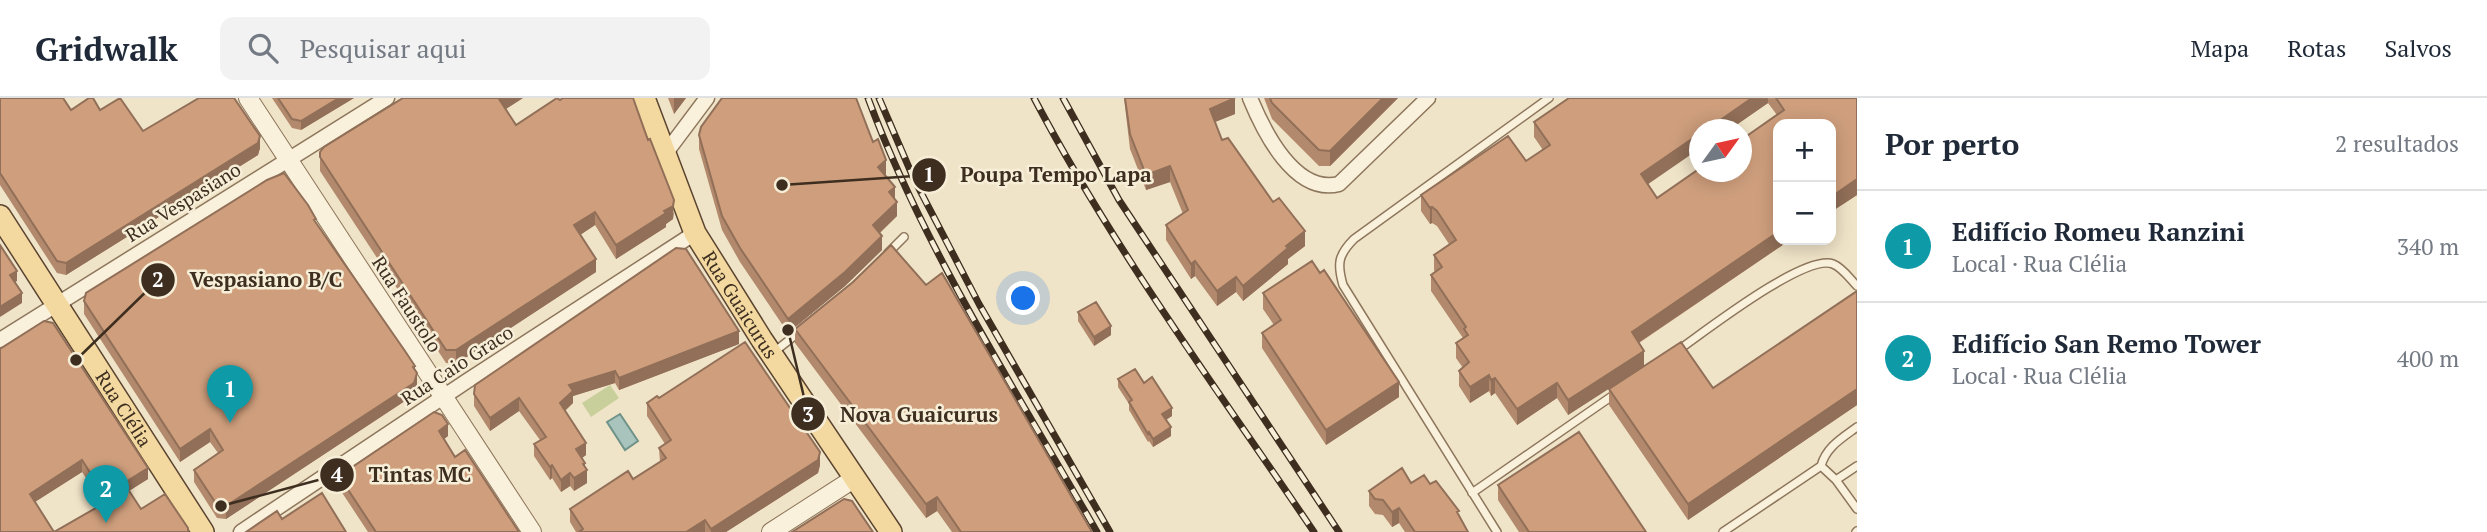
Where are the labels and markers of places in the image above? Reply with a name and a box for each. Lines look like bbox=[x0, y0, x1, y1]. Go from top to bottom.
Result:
callout: Poupa Tempo Lapa bbox=[911, 154, 1165, 196]
callout: Vespasiano B/C bbox=[140, 259, 356, 301]
pin: 1 bbox=[207, 365, 253, 423]
callout: Nova Guaicurus bbox=[791, 393, 1012, 435]
callout: Tintas MC bbox=[319, 454, 485, 496]
pin: 2 bbox=[83, 465, 129, 523]

